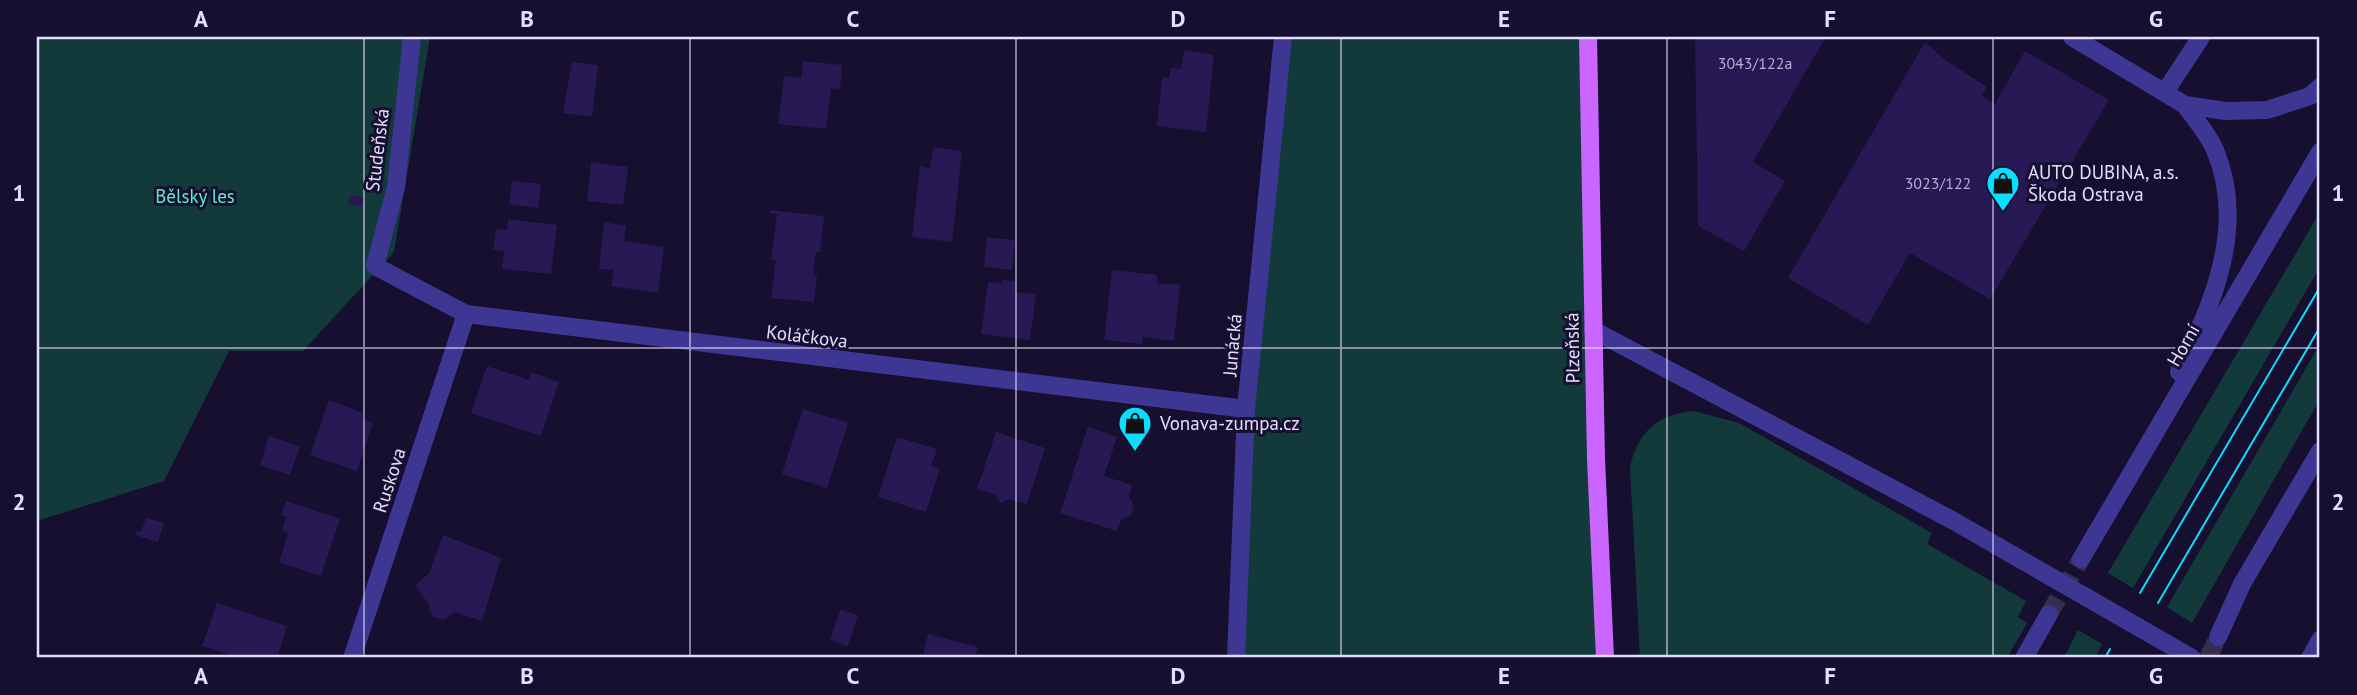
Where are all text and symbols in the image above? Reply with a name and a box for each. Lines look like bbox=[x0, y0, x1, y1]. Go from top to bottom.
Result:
text: A bbox=[194, 4, 208, 33]
text: B bbox=[520, 4, 534, 33]
text: C bbox=[847, 4, 860, 33]
text: D bbox=[1171, 4, 1185, 33]
text: E bbox=[1498, 4, 1510, 33]
text: F bbox=[1824, 4, 1836, 33]
text: G bbox=[2149, 4, 2163, 33]
house number: 3043/122a bbox=[1718, 53, 1792, 73]
street label: Studeňská bbox=[360, 107, 394, 193]
place label: AUTO DUBINA, a.s. Škoda Ostrava bbox=[2028, 160, 2178, 206]
shop icon: AUTO DUBINA, a.s. Škoda Ostrava bbox=[1984, 164, 2022, 213]
house number: 3023/122 bbox=[1905, 173, 1971, 193]
text: 1 bbox=[12, 178, 26, 207]
text: 1 bbox=[2331, 178, 2345, 207]
park label: Bělský les bbox=[155, 184, 235, 208]
street label: Plzeňská bbox=[1559, 312, 1585, 384]
street label: Junácká bbox=[1217, 313, 1247, 378]
street label: Koláčkova bbox=[765, 319, 849, 353]
street label: Horní bbox=[2161, 320, 2205, 370]
shop icon: Vonava-zumpa.cz bbox=[1116, 404, 1154, 453]
place label: Vonava-zumpa.cz bbox=[1159, 411, 1300, 435]
street label: Ruskova bbox=[367, 445, 411, 515]
text: 2 bbox=[12, 487, 26, 516]
text: 2 bbox=[2331, 487, 2345, 516]
text: A bbox=[194, 661, 208, 690]
text: B bbox=[520, 661, 534, 690]
text: C bbox=[847, 661, 860, 690]
text: D bbox=[1171, 661, 1185, 690]
text: E bbox=[1498, 661, 1510, 690]
text: F bbox=[1824, 661, 1836, 690]
text: G bbox=[2149, 661, 2163, 690]

